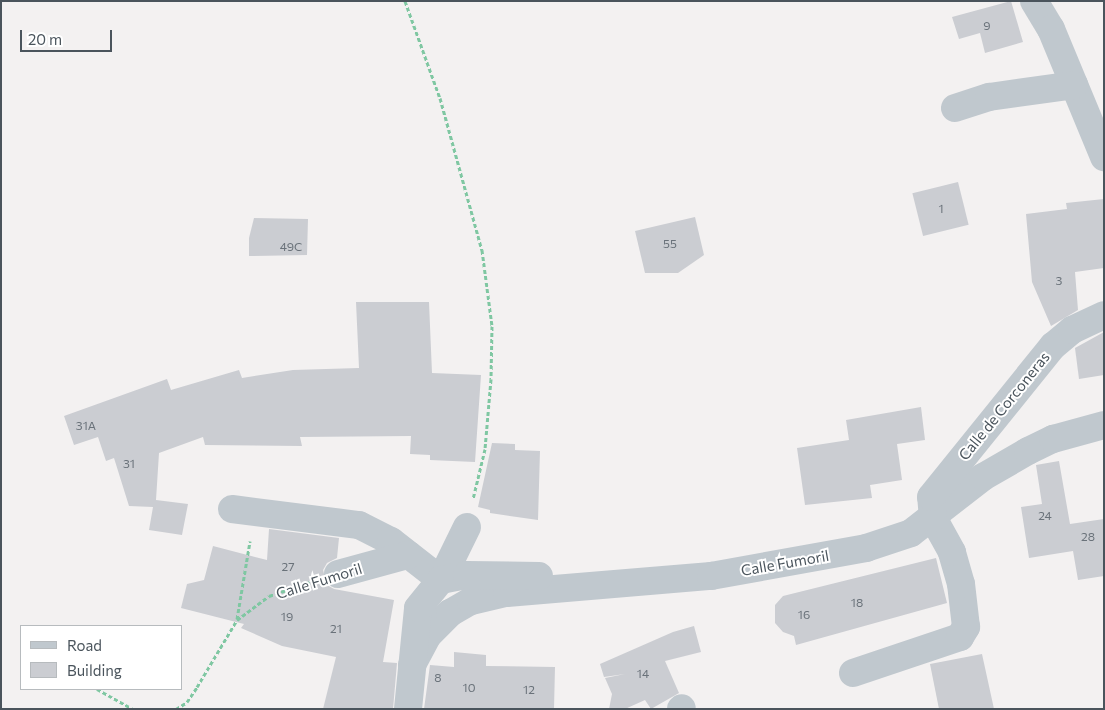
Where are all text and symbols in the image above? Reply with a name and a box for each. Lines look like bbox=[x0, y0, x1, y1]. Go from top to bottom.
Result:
house number: 9 bbox=[983, 19, 991, 33]
scale bar bbox=[22, 20, 115, 52]
text: 20 m bbox=[28, 30, 62, 48]
house number: 1 bbox=[938, 202, 944, 216]
house number: 55 bbox=[663, 237, 677, 251]
house number: 49C bbox=[280, 240, 302, 254]
house number: 3 bbox=[1056, 274, 1062, 288]
street label: Calle de Corconeras bbox=[955, 348, 1053, 464]
house number: 31A bbox=[76, 419, 96, 433]
house number: 31 bbox=[123, 457, 135, 471]
house number: 24 bbox=[1038, 509, 1052, 523]
house number: 28 bbox=[1081, 530, 1095, 544]
street label: Calle Fumoril bbox=[740, 546, 830, 580]
street label: Calle Fumoril bbox=[274, 559, 364, 603]
house number: 27 bbox=[282, 560, 294, 574]
house number: 18 bbox=[851, 596, 863, 610]
house number: 16 bbox=[798, 608, 810, 622]
house number: 19 bbox=[281, 610, 293, 624]
house number: 21 bbox=[330, 622, 342, 636]
legend bbox=[20, 625, 182, 690]
text: Road bbox=[67, 636, 102, 654]
text: Building bbox=[67, 661, 122, 679]
house number: 14 bbox=[637, 667, 649, 681]
house number: 8 bbox=[434, 671, 442, 685]
house number: 10 bbox=[463, 681, 475, 695]
house number: 12 bbox=[523, 683, 535, 697]

